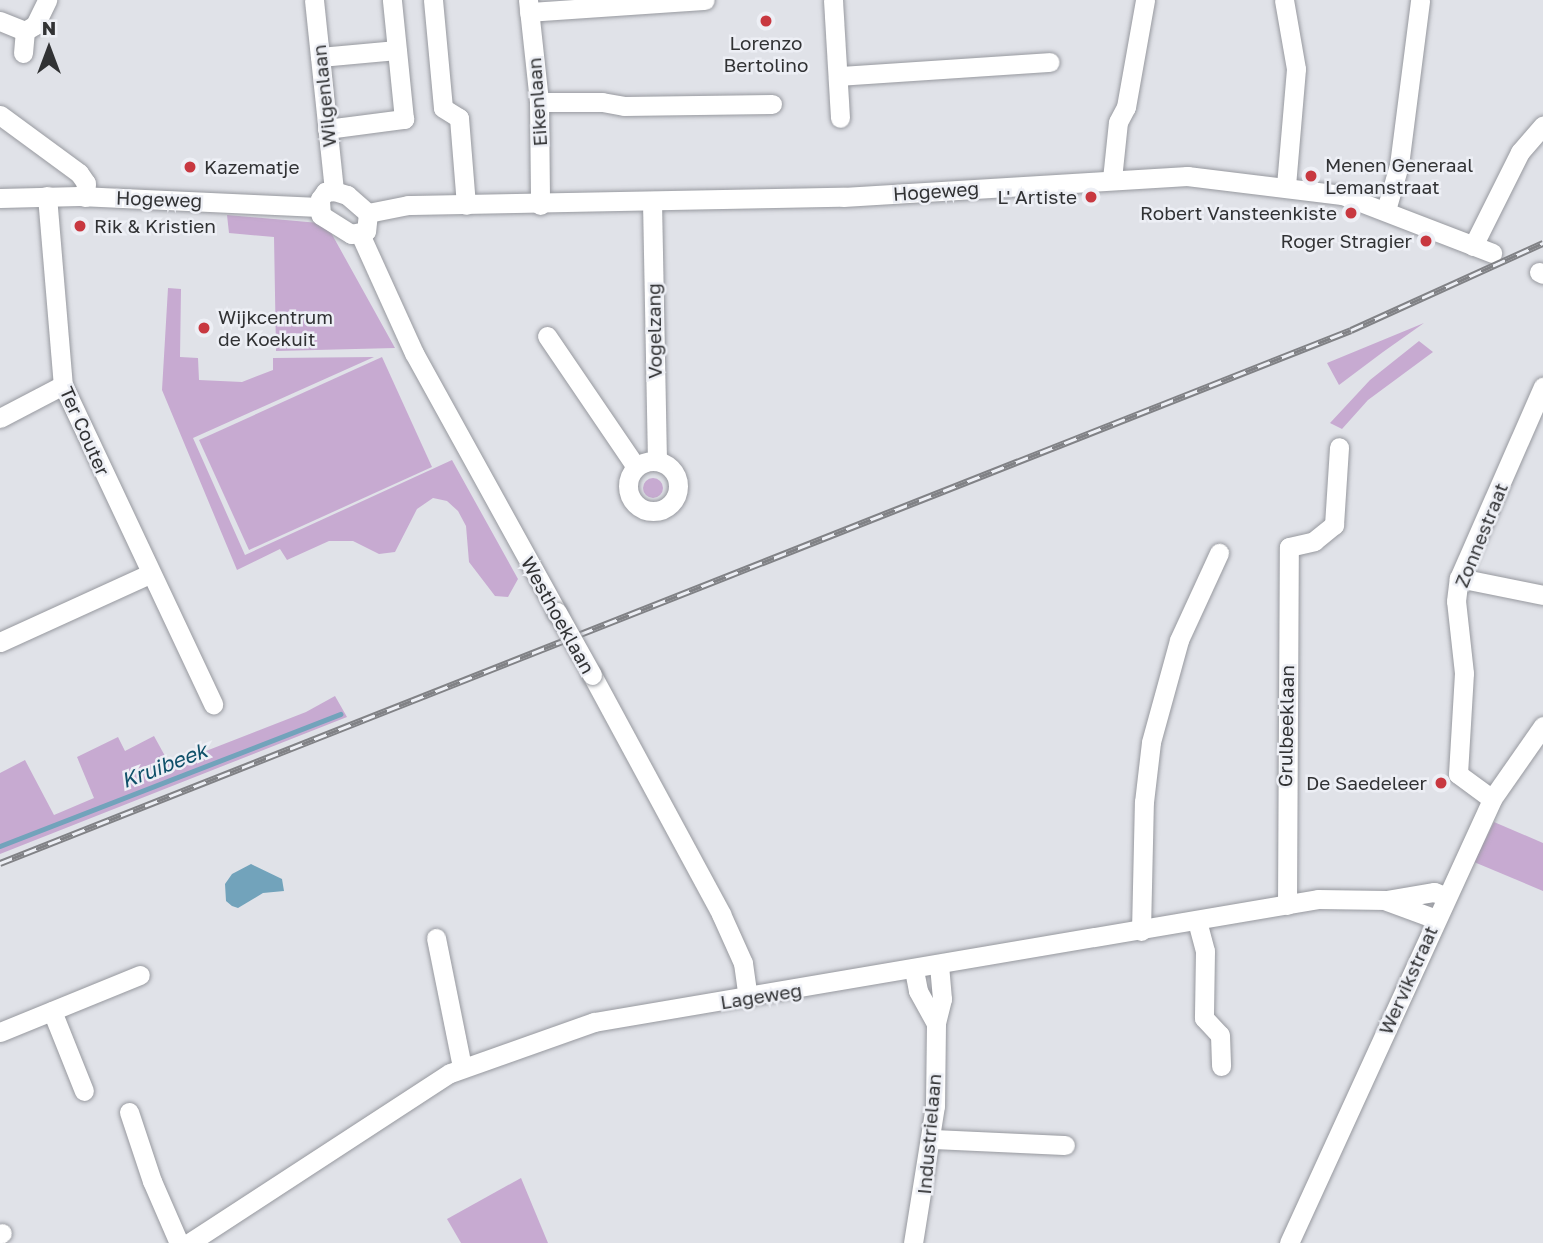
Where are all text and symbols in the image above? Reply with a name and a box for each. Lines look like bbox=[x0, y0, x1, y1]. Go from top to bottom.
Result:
marker: Lorenzo Bertolino bbox=[758, 13, 774, 29]
north arrow bbox=[14, 14, 84, 84]
text: N bbox=[42, 16, 56, 39]
place label: Lorenzo Bertolino bbox=[724, 32, 808, 76]
street label: Wilgenlaan bbox=[307, 44, 341, 148]
street label: Eikenlaan bbox=[523, 57, 551, 147]
place label: Menen Generaal Lemanstraat bbox=[1325, 154, 1473, 198]
place label: Kazematje bbox=[204, 156, 299, 178]
marker: Kazematje bbox=[182, 159, 198, 175]
marker: Menen Generaal Lemanstraat bbox=[1303, 168, 1319, 184]
street label: Hogeweg bbox=[892, 177, 980, 205]
street label: Hogeweg bbox=[115, 186, 203, 212]
place label: L' Artiste bbox=[997, 186, 1077, 208]
marker: L' Artiste bbox=[1083, 189, 1099, 205]
place label: Robert Vansteenkiste bbox=[1140, 202, 1337, 224]
marker: Robert Vansteenkiste bbox=[1343, 205, 1359, 221]
place label: Rik & Kristien bbox=[94, 215, 216, 237]
marker: Rik & Kristien bbox=[72, 218, 88, 234]
place label: Roger Stragier bbox=[1280, 230, 1412, 252]
marker: Roger Stragier bbox=[1418, 233, 1434, 249]
street label: Vogelzang bbox=[642, 283, 666, 379]
place label: Wijkcentrum de Koekuit bbox=[218, 306, 333, 350]
marker: Wijkcentrum de Koekuit bbox=[196, 320, 212, 336]
street label: Ter Couter bbox=[55, 383, 115, 479]
street label: Zonnestraat bbox=[1450, 479, 1512, 591]
street label: Westhoeklaan bbox=[516, 553, 600, 677]
street label: Grulbeeklaan bbox=[1274, 665, 1298, 787]
water label: Kruibeek bbox=[117, 737, 211, 793]
place label: De Saedeleer bbox=[1306, 772, 1427, 794]
marker: De Saedeleer bbox=[1433, 775, 1449, 791]
street label: Wervikstraat bbox=[1374, 922, 1442, 1038]
street label: Lageweg bbox=[719, 978, 803, 1014]
street label: Industrielaan bbox=[912, 1073, 946, 1195]

